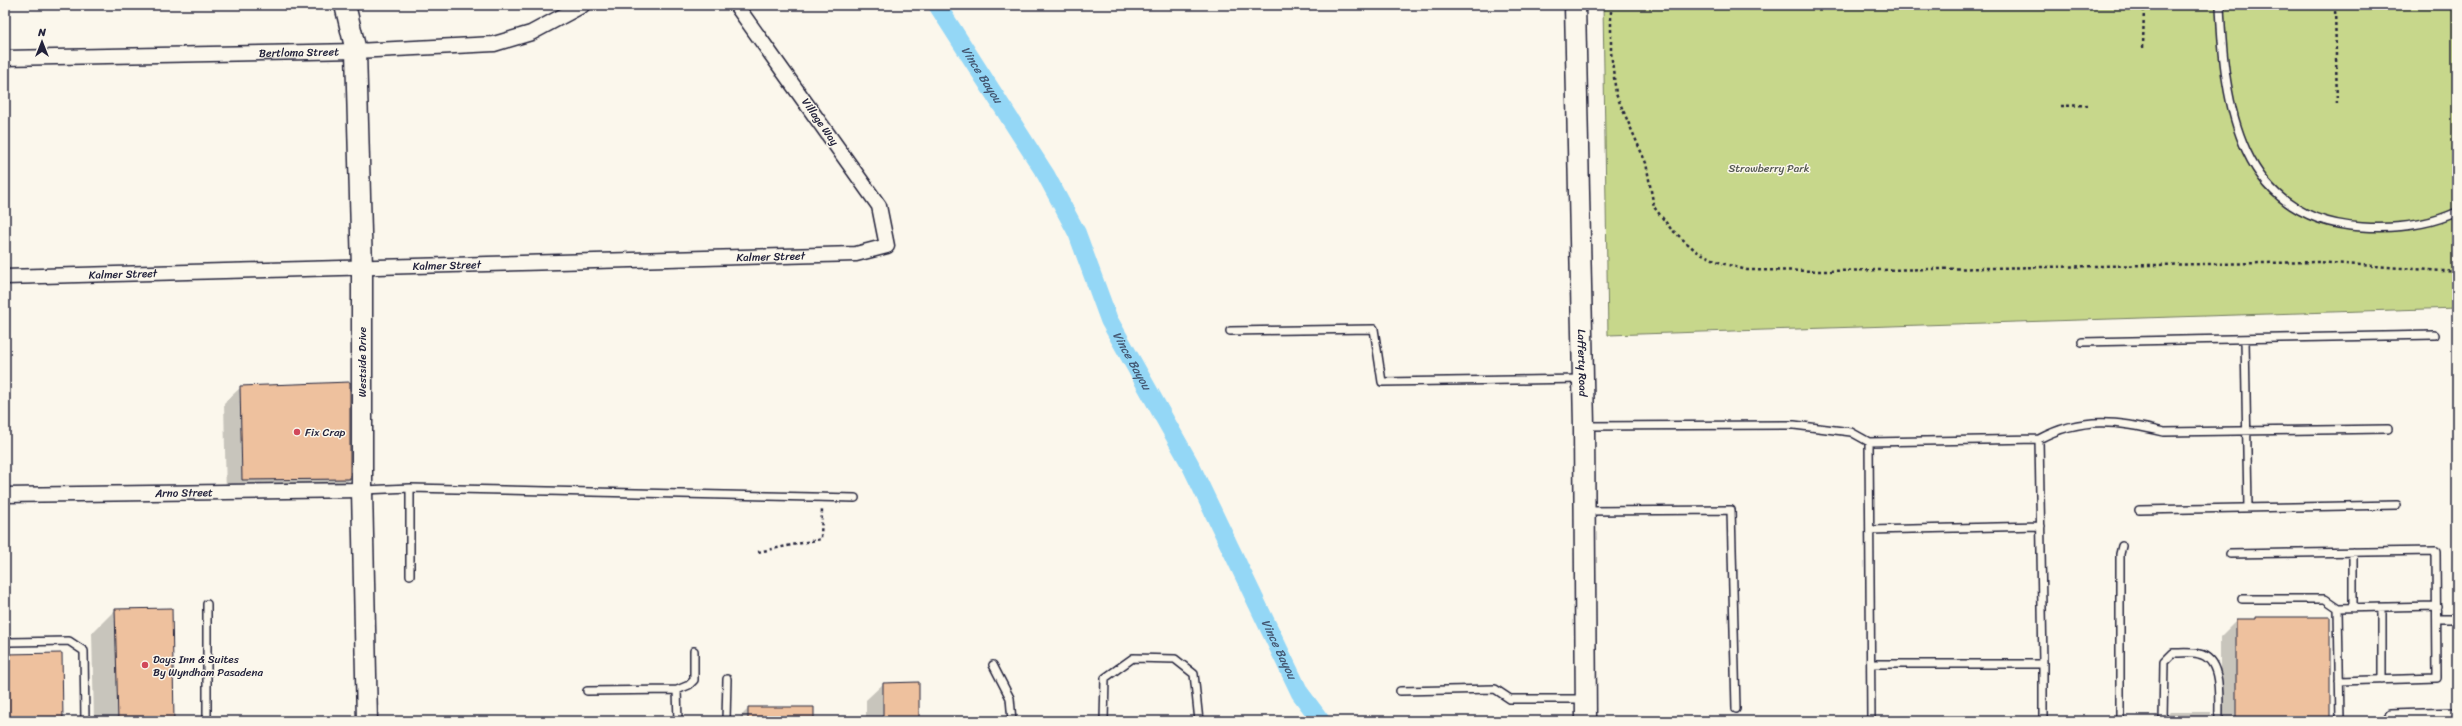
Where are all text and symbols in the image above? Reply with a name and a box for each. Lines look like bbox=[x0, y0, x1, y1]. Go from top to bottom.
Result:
north arrow bbox=[22, 22, 62, 62]
text: N bbox=[37, 23, 46, 42]
street label: Bertloma Street bbox=[259, 42, 339, 62]
water label: Vince Bayou bbox=[955, 42, 1009, 109]
street label: Village Way bbox=[797, 94, 844, 150]
park label: Strawberry Park bbox=[1728, 159, 1810, 178]
street label: Kalmer Street bbox=[736, 246, 806, 267]
street label: Kalmer Street bbox=[412, 255, 482, 275]
street label: Kalmer Street bbox=[88, 263, 158, 284]
street label: Westside Drive bbox=[353, 326, 372, 397]
water label: Vince Bayou bbox=[1106, 327, 1158, 396]
street label: Lafferty Road bbox=[1572, 329, 1593, 398]
place label: Fix Crap bbox=[305, 423, 345, 442]
marker: Fix Crap bbox=[292, 427, 302, 437]
street label: Arno Street bbox=[154, 483, 213, 502]
water label: Vince Bayou bbox=[1255, 615, 1304, 684]
place label: Days Inn & Suites By Wyndham Pasadena bbox=[153, 650, 263, 682]
marker: Days Inn & Suites By Wyndham Pasadena bbox=[140, 660, 150, 670]

